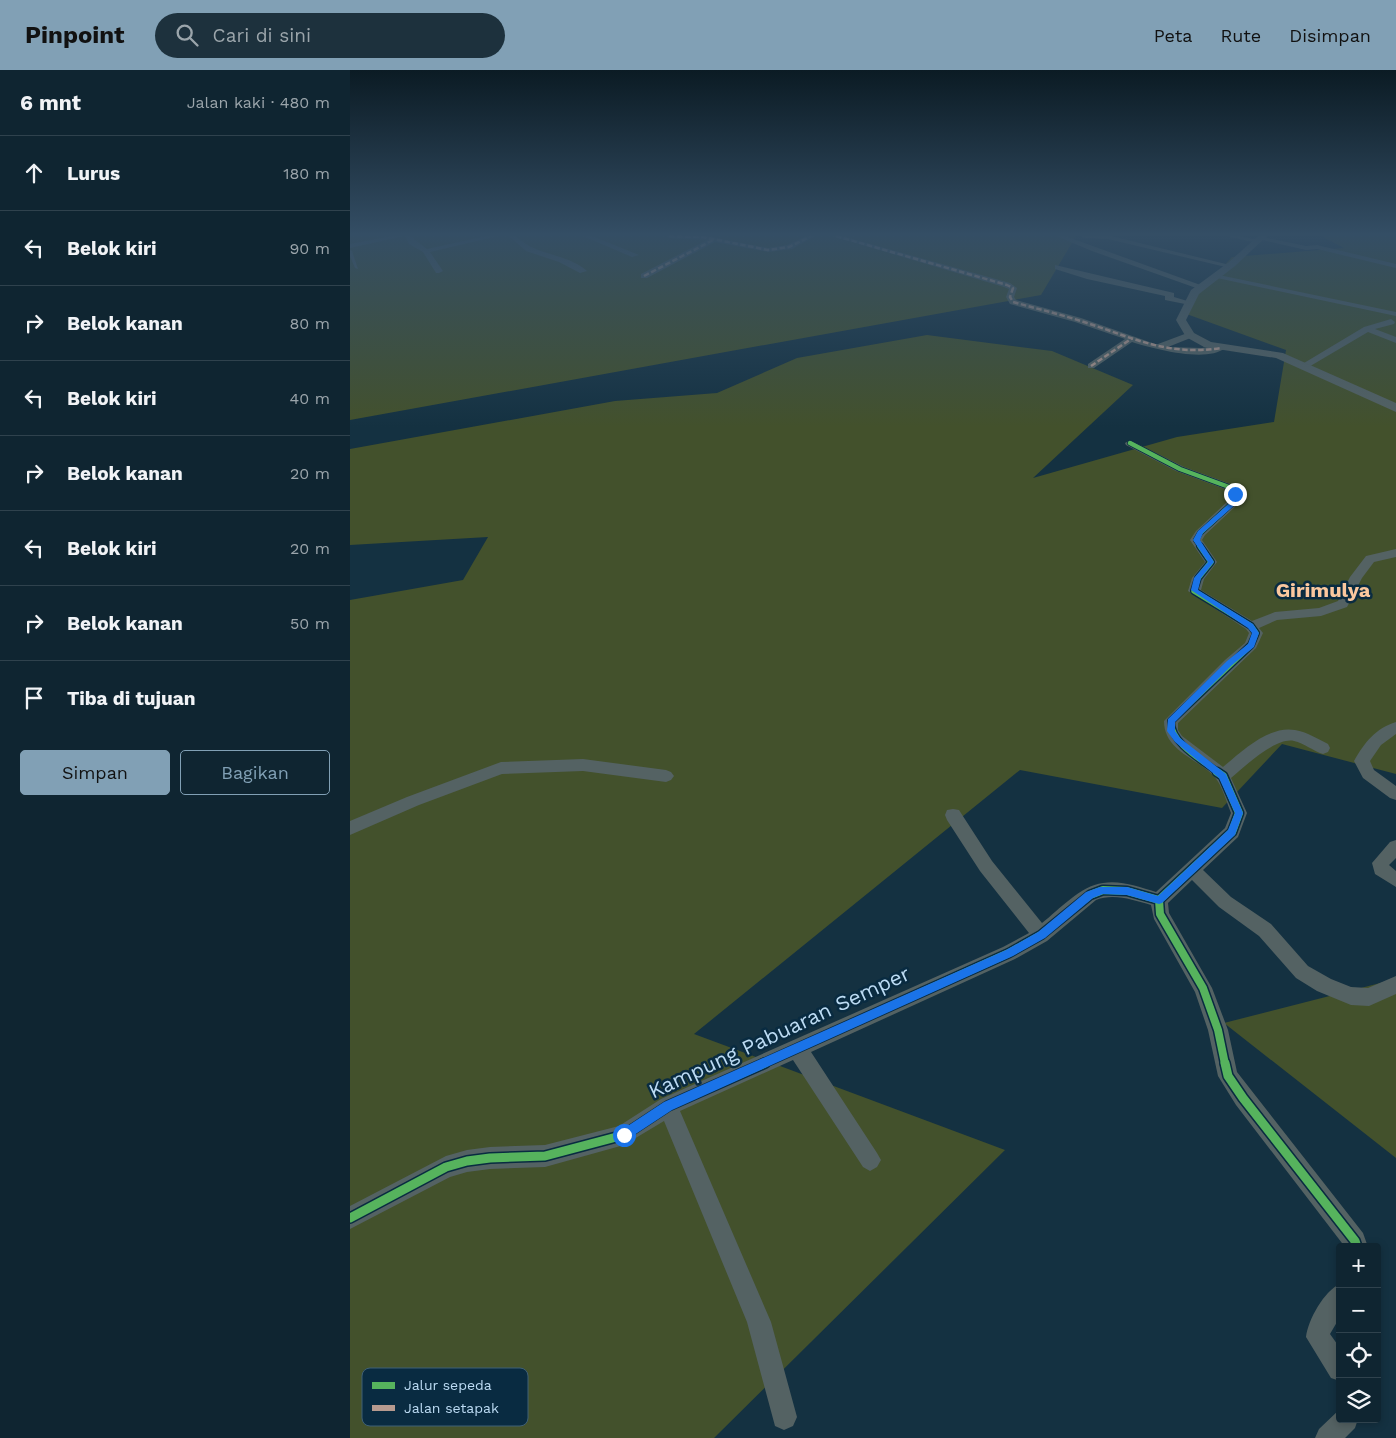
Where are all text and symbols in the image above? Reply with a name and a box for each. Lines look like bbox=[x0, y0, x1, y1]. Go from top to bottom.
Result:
search box bbox=[155, 13, 505, 58]
text: Pinpoint bbox=[25, 21, 125, 49]
icon: search bbox=[173, 21, 201, 49]
text: Cari di sini bbox=[213, 24, 311, 47]
text: Peta bbox=[1154, 25, 1192, 46]
text: Rute bbox=[1220, 25, 1261, 46]
text: Disimpan bbox=[1289, 25, 1371, 46]
text: 6 mnt bbox=[20, 90, 81, 115]
text: Jalan kaki · 480 m bbox=[187, 93, 330, 112]
icon: ahead bbox=[20, 159, 48, 187]
text: Lurus bbox=[67, 162, 120, 185]
text: 180 m bbox=[283, 164, 330, 183]
icon: left bbox=[20, 234, 48, 262]
text: Belok kiri bbox=[67, 237, 157, 260]
text: 90 m bbox=[289, 239, 330, 258]
icon: right bbox=[20, 309, 48, 337]
text: Belok kanan bbox=[67, 312, 183, 335]
text: 80 m bbox=[289, 314, 330, 333]
icon: left bbox=[20, 384, 48, 412]
text: Belok kiri bbox=[67, 387, 157, 410]
text: 40 m bbox=[290, 389, 330, 408]
icon: right bbox=[20, 459, 48, 487]
text: Belok kanan bbox=[67, 462, 183, 485]
text: 20 m bbox=[290, 464, 330, 483]
route end bbox=[1224, 483, 1247, 506]
icon: left bbox=[20, 534, 48, 562]
text: Belok kiri bbox=[67, 537, 157, 560]
text: 20 m bbox=[290, 539, 330, 558]
district label: Girimulya bbox=[1276, 578, 1371, 602]
icon: right bbox=[20, 609, 48, 637]
text: Belok kanan bbox=[67, 612, 183, 635]
text: 50 m bbox=[290, 614, 330, 633]
icon: arrive bbox=[20, 684, 48, 712]
text: Tiba di tujuan bbox=[67, 687, 196, 710]
button: Simpan bbox=[20, 750, 170, 795]
button: Bagikan bbox=[180, 750, 330, 795]
street label: Kampung Pabuaran Semper bbox=[644, 960, 914, 1104]
route start bbox=[613, 1124, 636, 1147]
map controls bbox=[1336, 1243, 1381, 1423]
button: + bbox=[1336, 1243, 1381, 1288]
button: − bbox=[1336, 1288, 1381, 1333]
button: locate bbox=[1336, 1333, 1381, 1378]
legend bbox=[362, 1368, 528, 1426]
text: Jalur sepeda bbox=[404, 1377, 492, 1393]
button: layers bbox=[1336, 1378, 1381, 1423]
text: Jalan setapak bbox=[404, 1400, 499, 1416]

